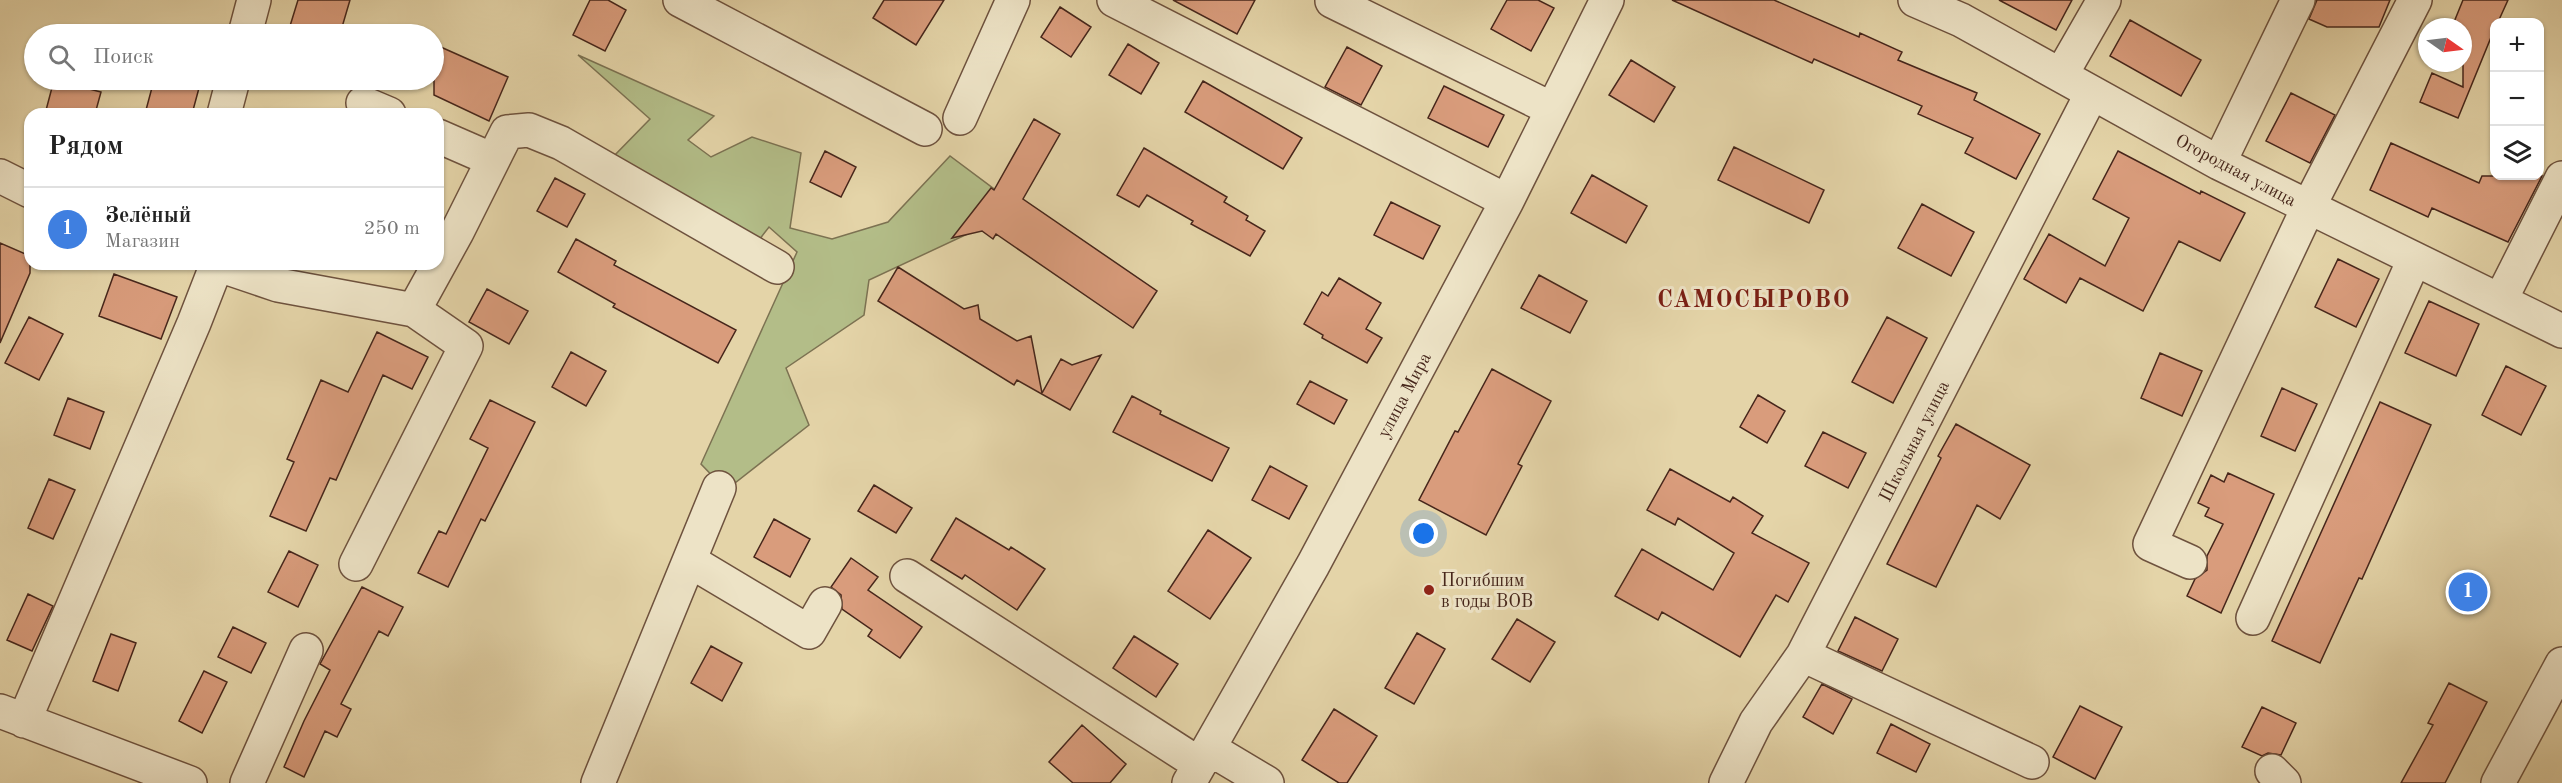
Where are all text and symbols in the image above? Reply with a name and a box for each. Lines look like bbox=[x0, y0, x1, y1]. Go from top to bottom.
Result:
north arrow bbox=[2418, 18, 2472, 72]
map controls bbox=[2490, 18, 2544, 180]
button: + bbox=[2490, 18, 2544, 72]
search box bbox=[24, 24, 444, 90]
icon: search bbox=[45, 41, 78, 74]
text: Поиск bbox=[93, 46, 154, 68]
button: − bbox=[2490, 72, 2544, 126]
button: layers bbox=[2490, 126, 2544, 180]
street label: Огородная улица bbox=[2172, 131, 2299, 210]
text: Рядом bbox=[48, 134, 123, 160]
text: Зелёный bbox=[105, 205, 191, 227]
text: 1 bbox=[62, 219, 73, 239]
text: 250 m bbox=[364, 219, 420, 239]
text: Магазин bbox=[105, 232, 180, 252]
district label: САМОСЫРОВО bbox=[1657, 289, 1851, 313]
street label: улица Мира bbox=[1375, 350, 1435, 441]
street label: Школьная улица bbox=[1877, 378, 1953, 505]
your location bbox=[1409, 519, 1438, 548]
pin: 1 bbox=[2448, 570, 2488, 614]
place label: Погибшим в годы ВОВ bbox=[1441, 572, 1533, 611]
marker: Погибшим в годы ВОВ bbox=[1422, 583, 1436, 597]

